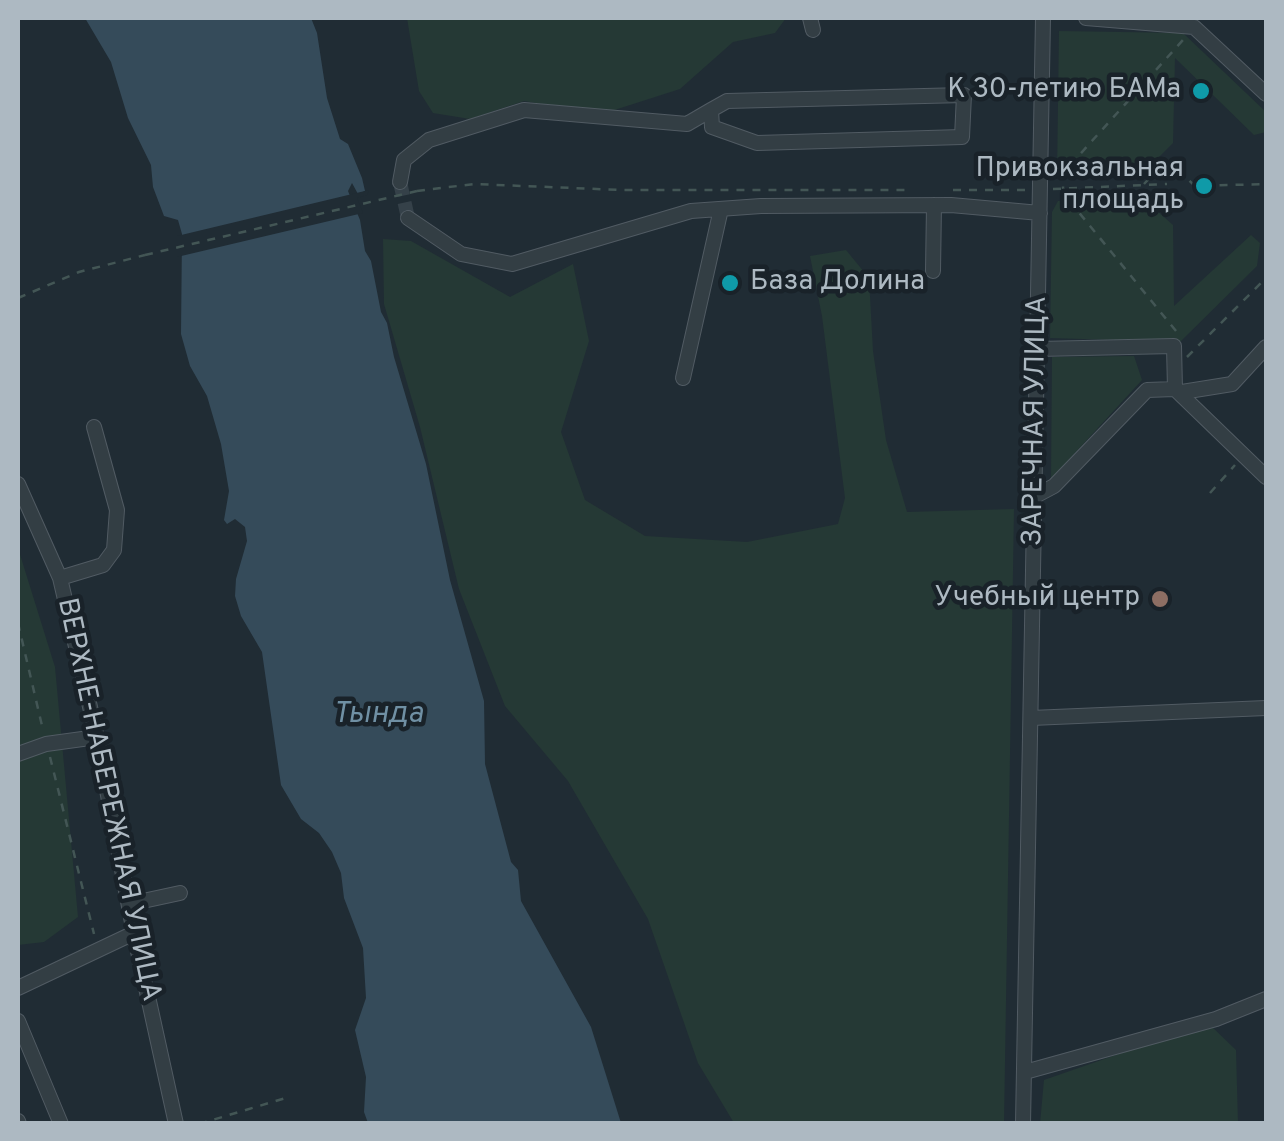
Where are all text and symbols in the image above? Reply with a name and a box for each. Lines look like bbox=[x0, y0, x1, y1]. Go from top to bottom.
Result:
place label: К 30-летию БАМа bbox=[947, 74, 1181, 108]
marker: К 30-летию БАМа bbox=[1190, 80, 1212, 102]
place label: Привокзальная площадь bbox=[976, 153, 1184, 219]
marker: Привокзальная площадь bbox=[1193, 175, 1215, 197]
place label: База Долина bbox=[750, 266, 925, 300]
marker: База Долина bbox=[719, 272, 741, 294]
street label: ЗАРЕЧНАЯ УЛИЦА bbox=[1018, 296, 1056, 546]
place label: Учебный центр bbox=[934, 582, 1140, 616]
marker: Учебный центр bbox=[1149, 588, 1171, 610]
street label: ВЕРХНЕ-НАБЕРЕЖНАЯ УЛИЦА bbox=[48, 595, 166, 1005]
water label: Тында bbox=[333, 698, 423, 734]

